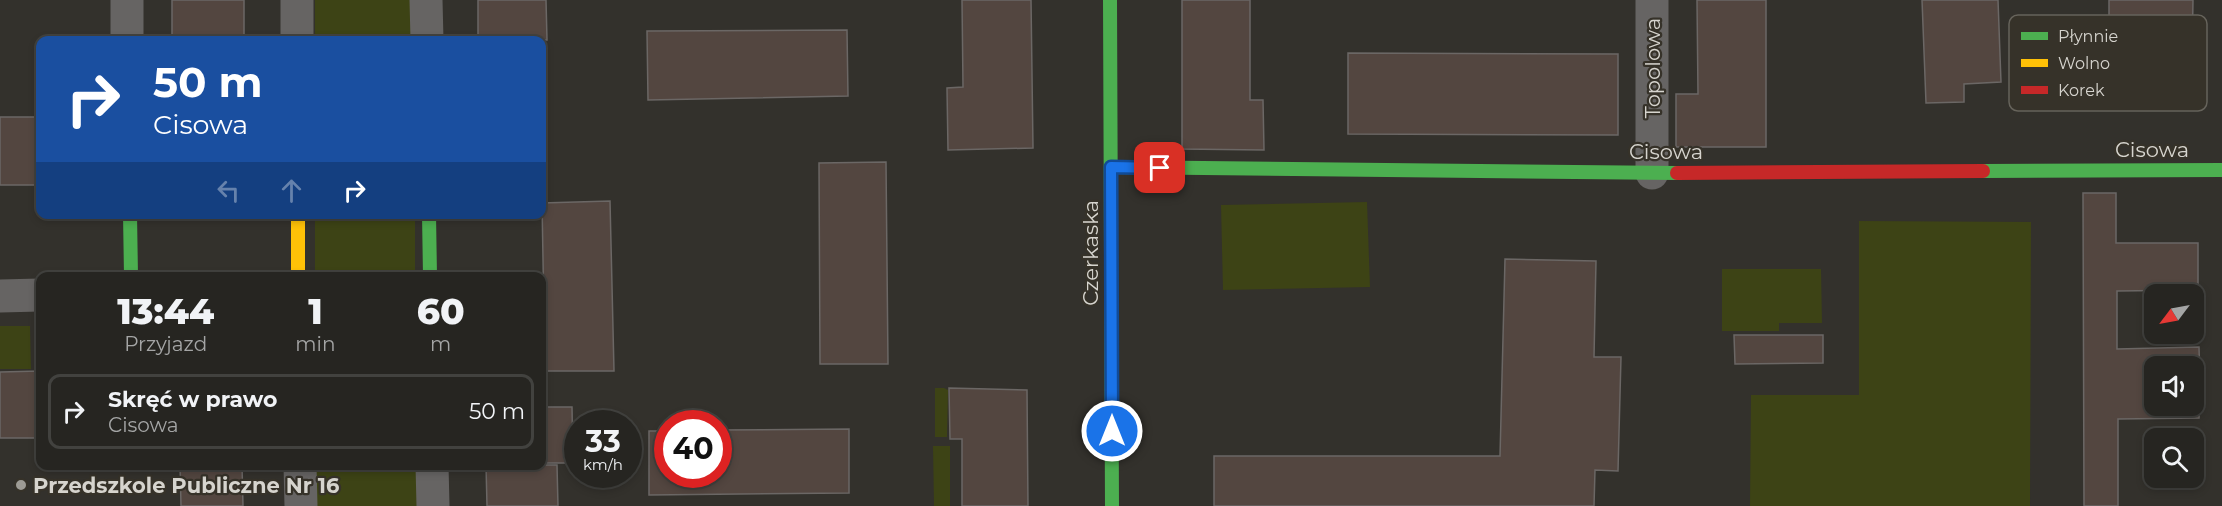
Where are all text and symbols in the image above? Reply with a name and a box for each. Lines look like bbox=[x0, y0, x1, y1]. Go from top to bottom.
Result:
legend bbox=[2009, 15, 2207, 111]
street label: Topolowa bbox=[1640, 18, 1665, 118]
text: Płynnie bbox=[2058, 27, 2118, 46]
text: Wolno bbox=[2058, 54, 2110, 73]
text: 50 m bbox=[153, 56, 262, 108]
icon: right bbox=[54, 60, 132, 138]
text: Korek bbox=[2058, 81, 2105, 100]
text: Cisowa bbox=[153, 108, 248, 141]
street label: Cisowa bbox=[2115, 137, 2189, 162]
street label: Cisowa bbox=[1629, 139, 1703, 164]
pin bbox=[1134, 142, 1185, 193]
icon: arrive bbox=[1143, 151, 1176, 184]
icon: left bbox=[212, 174, 245, 207]
icon: ahead bbox=[275, 174, 308, 207]
icon: right bbox=[338, 174, 371, 207]
street label: Czerkaska bbox=[1078, 200, 1103, 306]
north arrow bbox=[2144, 284, 2204, 344]
map controls bbox=[2144, 284, 2204, 488]
text: 13:44 bbox=[117, 289, 214, 333]
text: 1 bbox=[308, 289, 323, 333]
text: 60 bbox=[417, 289, 465, 333]
text: Przyjazd bbox=[124, 332, 207, 356]
text: min bbox=[295, 332, 335, 356]
text: m bbox=[430, 332, 451, 356]
button: sound bbox=[2144, 356, 2204, 416]
text: Skręć w prawo bbox=[108, 386, 277, 413]
icon: right bbox=[57, 395, 90, 428]
text: 50 m bbox=[469, 398, 525, 425]
position arrow bbox=[1080, 399, 1144, 463]
speed limit sign: 40 bbox=[654, 410, 732, 488]
text: Cisowa bbox=[108, 413, 179, 437]
text: 33 bbox=[585, 423, 621, 460]
button: search bbox=[2144, 428, 2204, 488]
text: km/h bbox=[583, 455, 623, 474]
place label: Przedszkole Publiczne Nr 16 bbox=[33, 473, 339, 498]
marker: Przedszkole Publiczne Nr 16 bbox=[14, 478, 28, 492]

